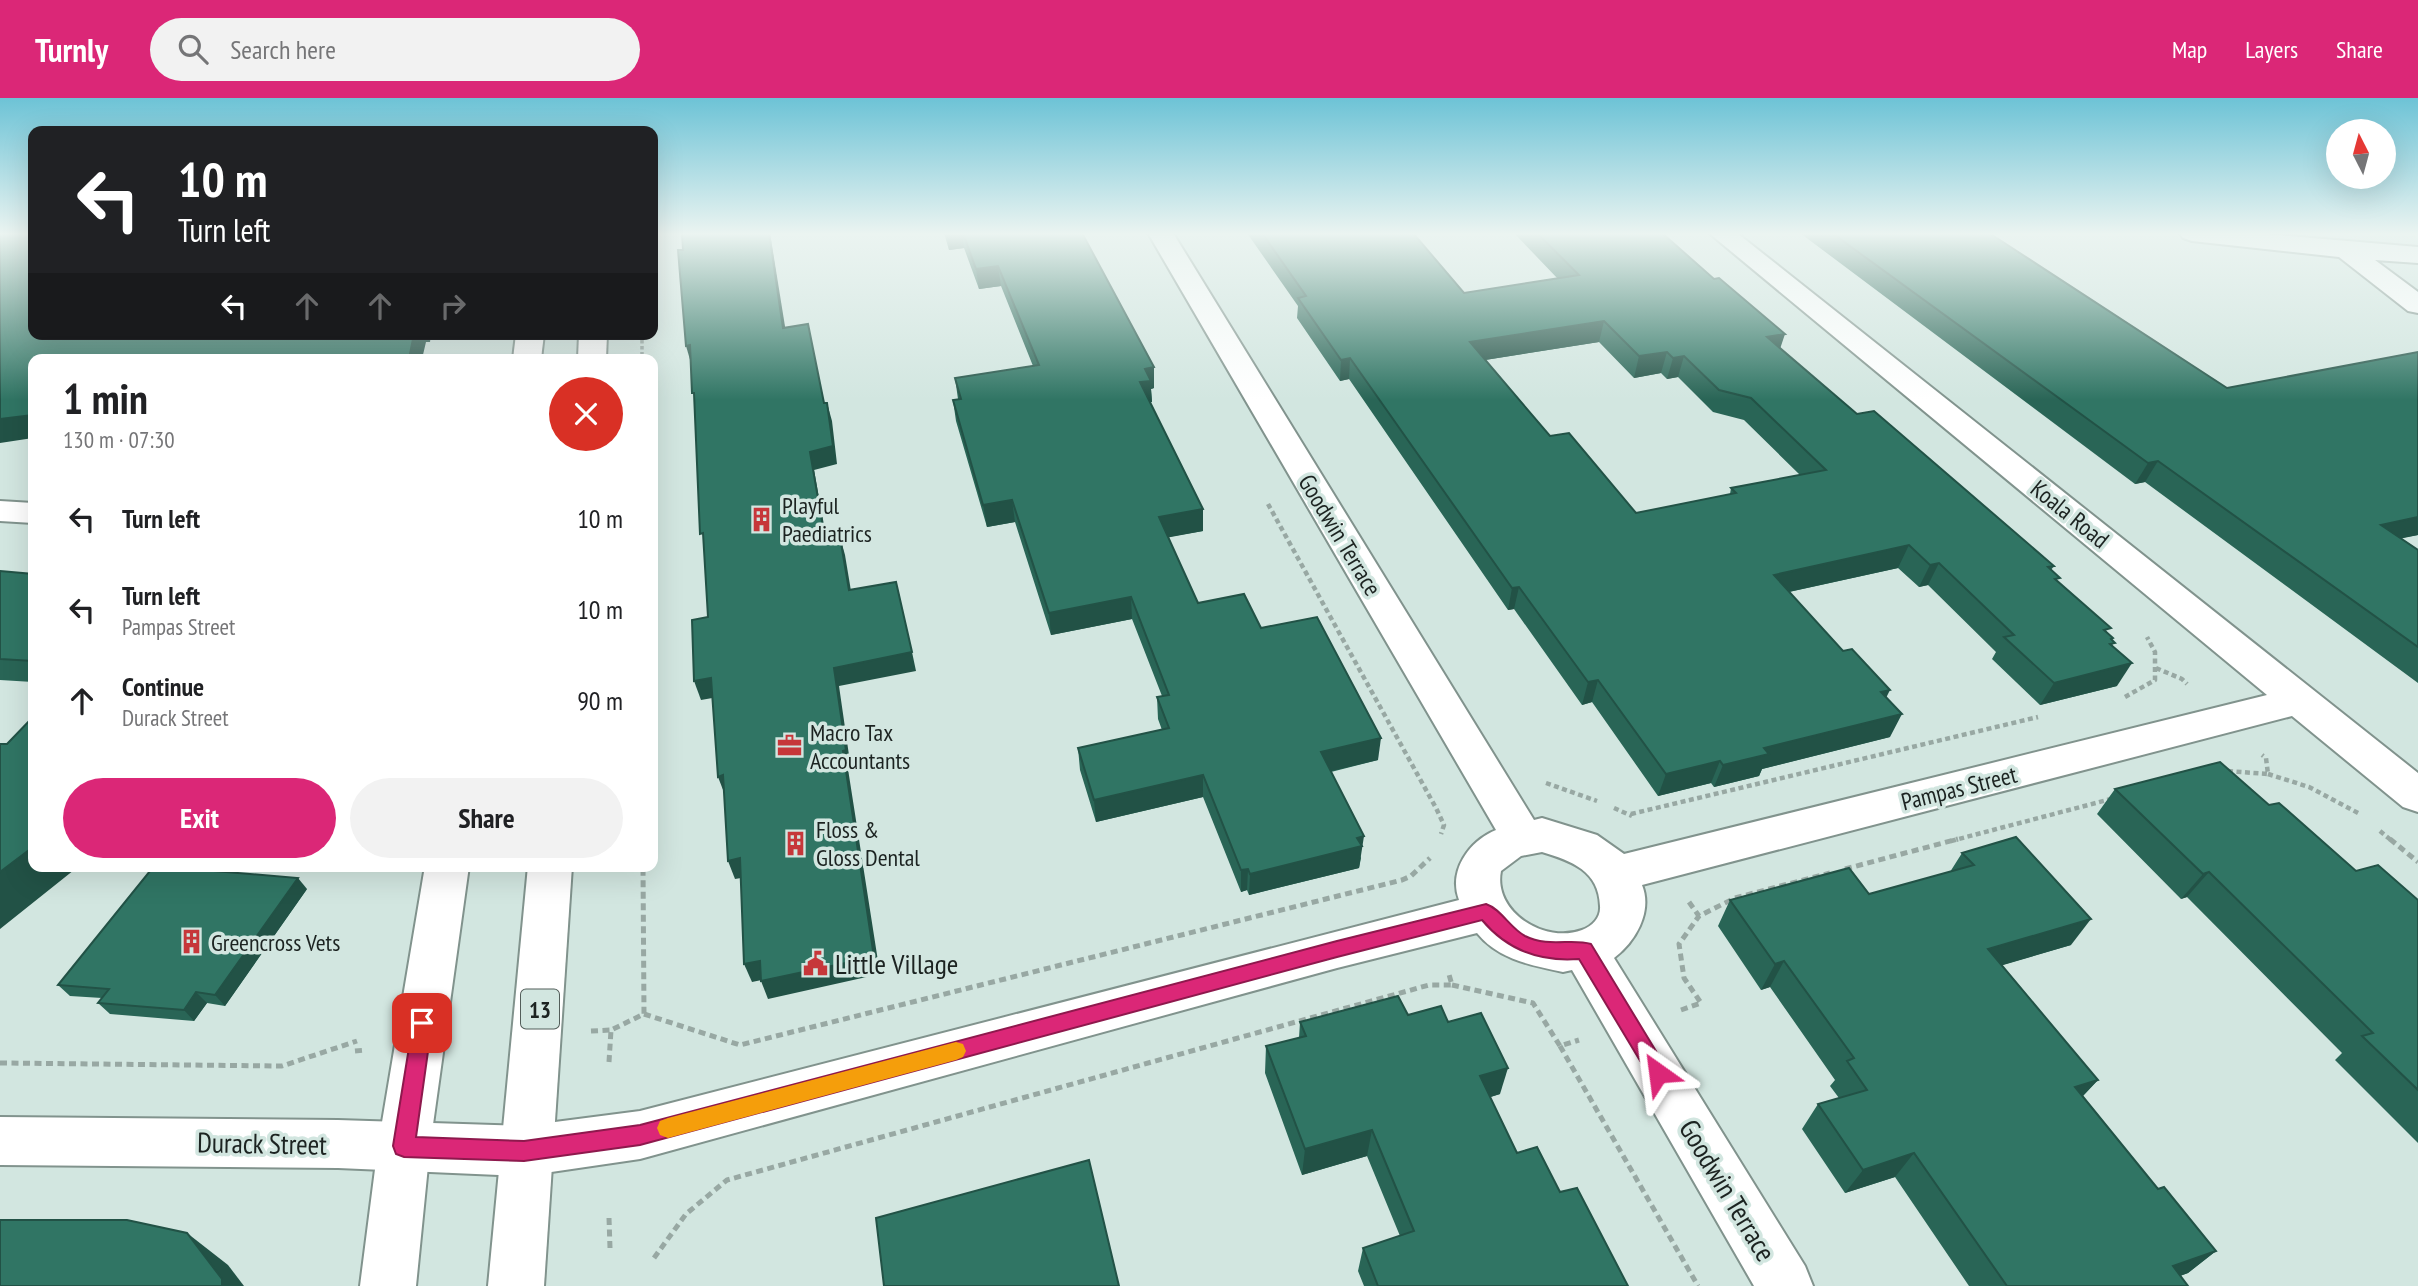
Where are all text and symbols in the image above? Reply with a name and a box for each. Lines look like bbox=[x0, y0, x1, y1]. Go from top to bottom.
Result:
search box bbox=[150, 18, 640, 81]
text: Turnly bbox=[35, 28, 108, 71]
icon: search bbox=[174, 30, 212, 68]
text: Search here bbox=[230, 33, 336, 66]
text: Map bbox=[2172, 34, 2207, 65]
text: Layers bbox=[2245, 34, 2298, 65]
text: Share bbox=[2336, 34, 2383, 65]
north arrow bbox=[2326, 119, 2396, 189]
map controls bbox=[2326, 119, 2396, 189]
text: 10 m bbox=[178, 147, 267, 211]
icon: left bbox=[63, 154, 154, 245]
text: Turn left bbox=[178, 209, 270, 251]
icon: left bbox=[215, 287, 253, 325]
icon: ahead bbox=[288, 287, 326, 325]
icon: ahead bbox=[361, 287, 399, 325]
icon: right bbox=[434, 287, 472, 325]
text: 1 min bbox=[63, 371, 148, 426]
button: close bbox=[549, 377, 623, 451]
text: 130 m · 07:30 bbox=[63, 425, 175, 454]
street label: Goodwin Terrace bbox=[1292, 469, 1388, 601]
street label: Koala Road bbox=[2024, 473, 2116, 555]
place label: Playful Paediatrics bbox=[782, 490, 872, 549]
icon: left bbox=[63, 500, 101, 538]
text: Turn left bbox=[122, 502, 200, 535]
text: 10 m bbox=[577, 502, 623, 535]
building icon: Playful Paediatrics bbox=[748, 505, 776, 533]
text: Turn left bbox=[122, 579, 200, 612]
icon: left bbox=[63, 591, 101, 629]
text: 10 m bbox=[577, 593, 623, 626]
text: Pampas Street bbox=[122, 612, 235, 641]
text: Continue bbox=[122, 670, 204, 703]
icon: ahead bbox=[63, 682, 101, 720]
text: 90 m bbox=[577, 684, 623, 717]
text: Durack Street bbox=[122, 703, 229, 732]
place label: Macro Tax Accountants bbox=[810, 717, 910, 776]
office icon: Macro Tax Accountants bbox=[776, 732, 804, 760]
street label: Pampas Street bbox=[1898, 759, 2021, 817]
button: Exit bbox=[63, 778, 336, 858]
button: Share bbox=[350, 778, 623, 858]
place label: Floss & Gloss Dental bbox=[816, 814, 920, 873]
building icon: Floss & Gloss Dental bbox=[782, 829, 810, 857]
place label: Greencross Vets bbox=[211, 927, 340, 958]
building icon: Greencross Vets bbox=[177, 928, 205, 956]
place label: Little Village bbox=[835, 945, 958, 982]
public building icon: Little Village bbox=[801, 949, 829, 977]
road number: 13 bbox=[521, 989, 559, 1028]
pin bbox=[392, 993, 452, 1053]
icon: arrive bbox=[403, 1004, 441, 1042]
position arrow bbox=[1621, 1036, 1695, 1110]
street label: Goodwin Terrace bbox=[1671, 1112, 1785, 1268]
street label: Durack Street bbox=[197, 1123, 328, 1163]

